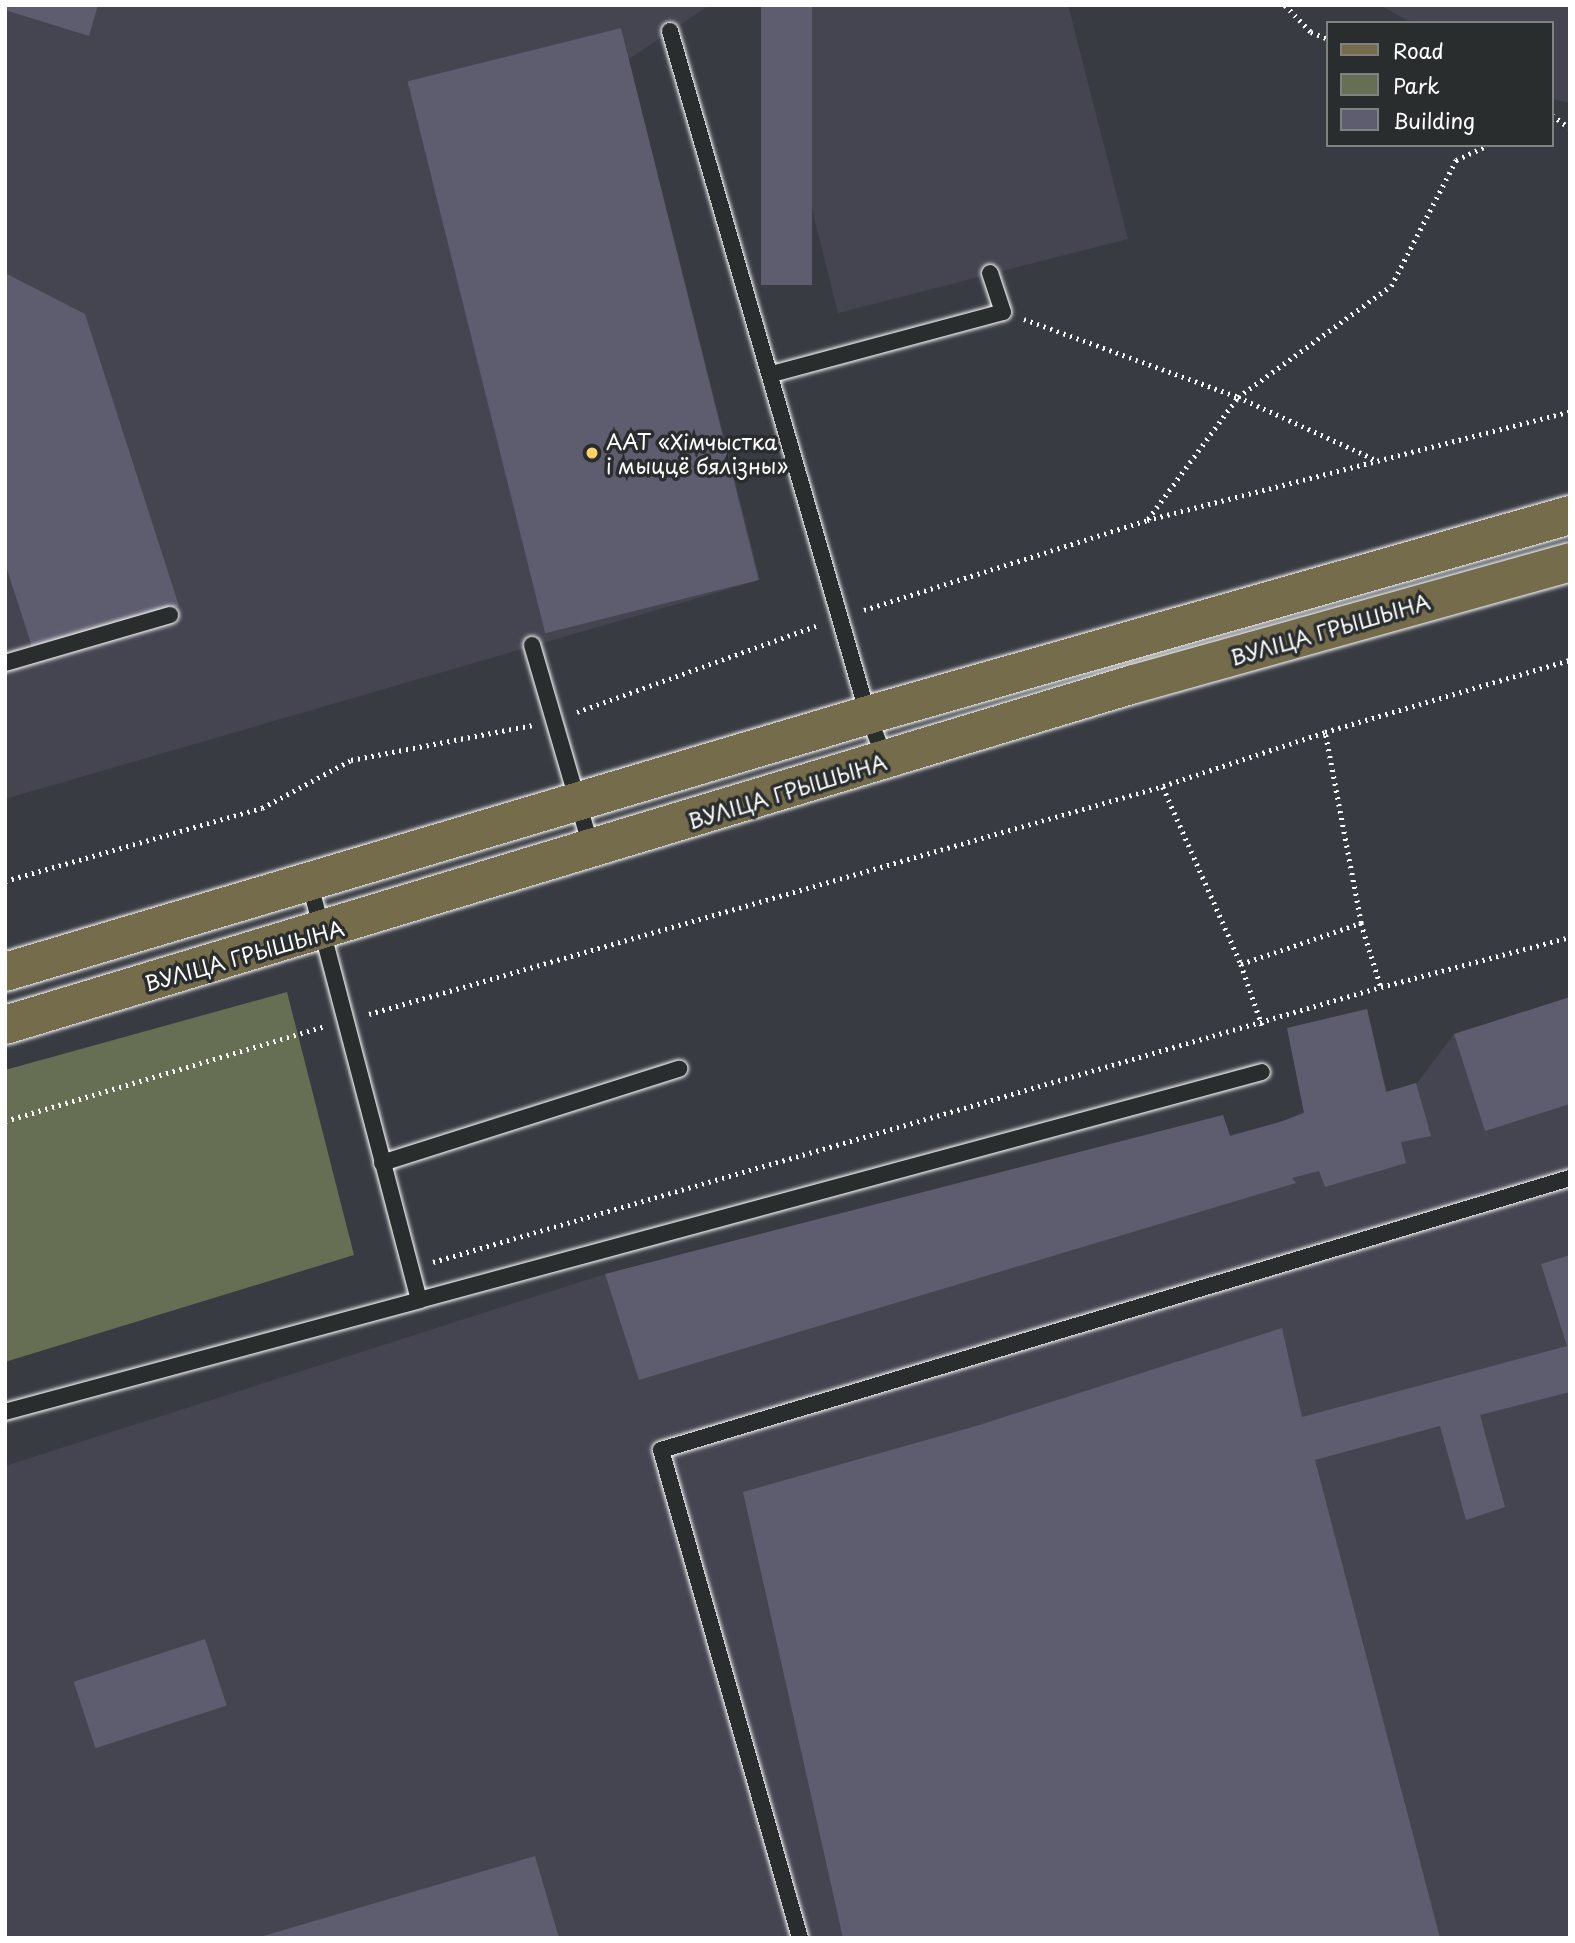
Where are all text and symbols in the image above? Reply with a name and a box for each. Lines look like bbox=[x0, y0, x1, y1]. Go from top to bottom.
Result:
legend bbox=[1326, 21, 1554, 147]
text: Road bbox=[1393, 34, 1444, 66]
text: Park bbox=[1393, 69, 1440, 101]
text: Building bbox=[1393, 104, 1475, 136]
place label: ААТ «Хімчыстка і мыццё бялізны» bbox=[606, 428, 789, 478]
marker: ААТ «Хімчыстка і мыццё бялізны» bbox=[584, 445, 600, 461]
street label: ВУЛІЦА ГРЫШЫНА bbox=[1227, 588, 1433, 670]
street label: ВУЛІЦА ГРЫШЫНА bbox=[685, 749, 889, 833]
street label: ВУЛІЦА ГРЫШЫНА bbox=[141, 914, 347, 996]

